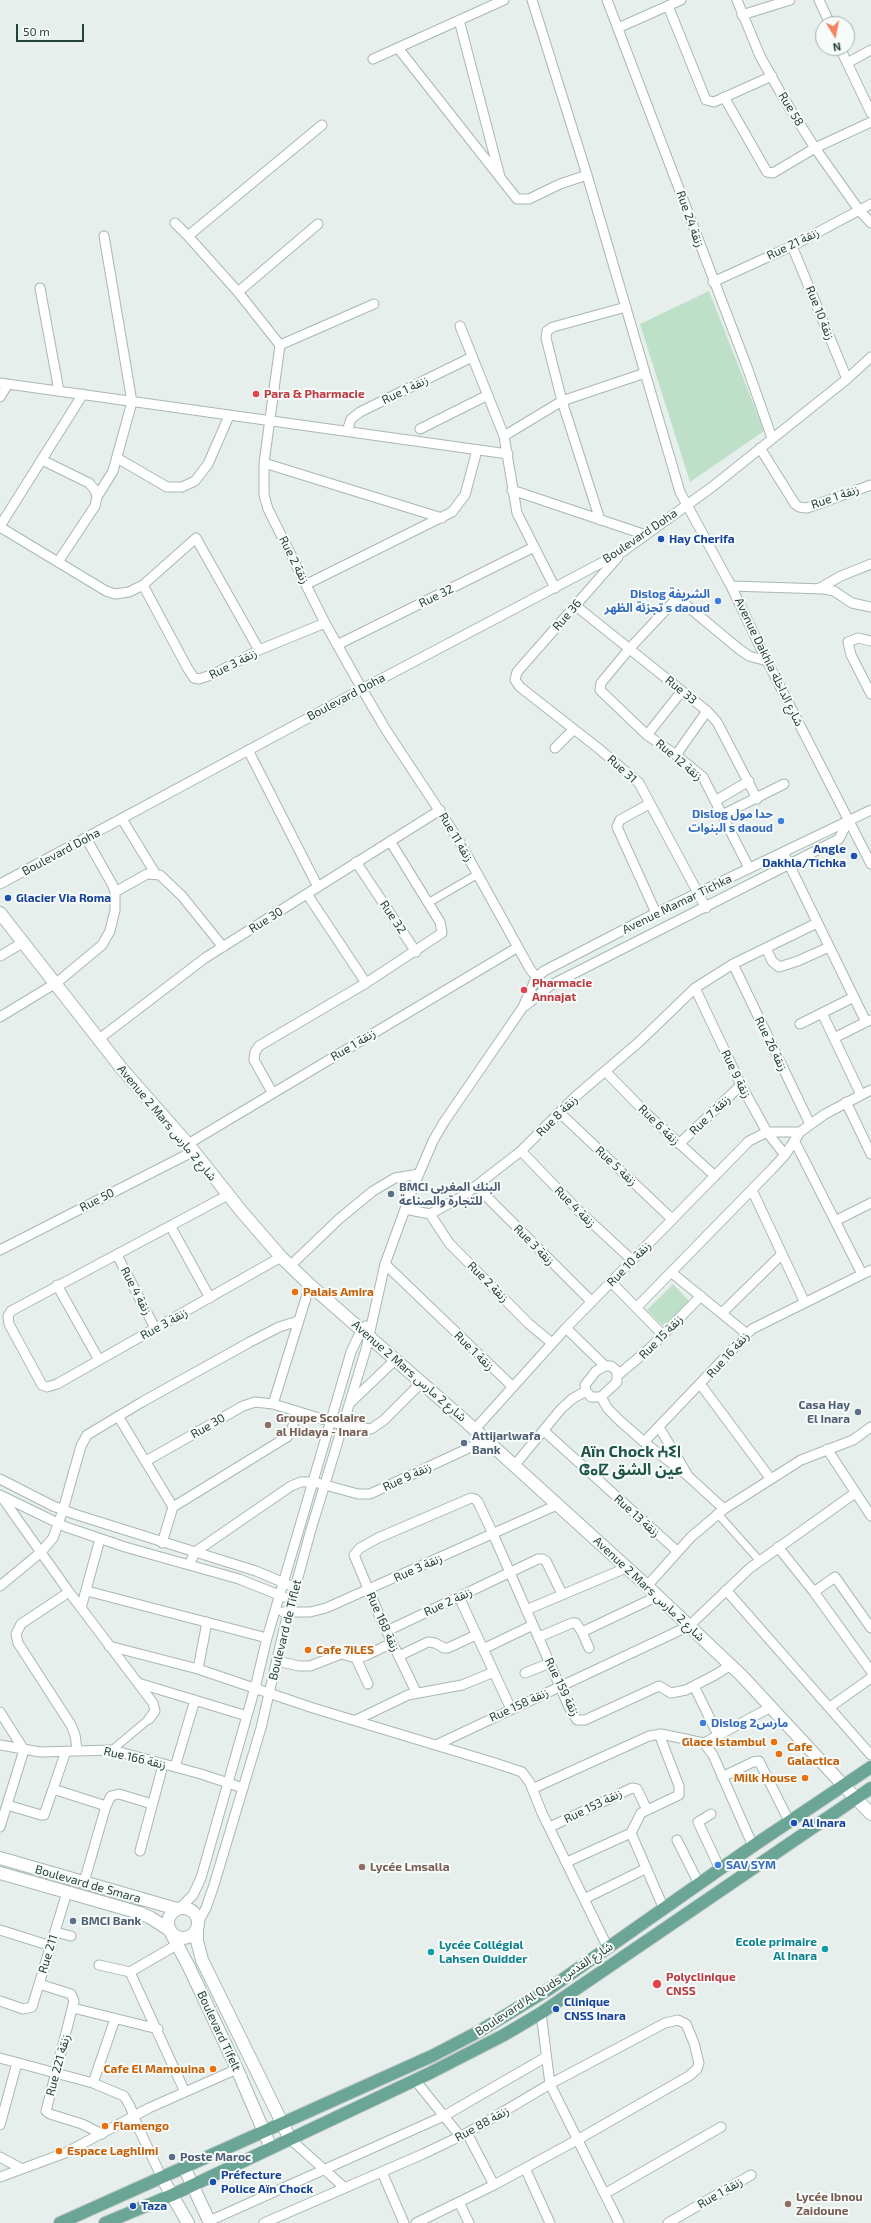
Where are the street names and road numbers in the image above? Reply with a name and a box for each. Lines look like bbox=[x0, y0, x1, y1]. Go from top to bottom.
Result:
street label: Rue 58 bbox=[775, 89, 807, 129]
street label: Rue 24 زنقة bbox=[673, 189, 707, 249]
street label: Rue 21 زنقة bbox=[764, 225, 822, 263]
street label: Rue 10 زنقة bbox=[803, 284, 837, 342]
street label: Rue 1 زنقة bbox=[379, 373, 431, 407]
street label: Rue 1 زنقة bbox=[809, 482, 861, 512]
street label: Boulevard Doha bbox=[600, 506, 680, 566]
street label: Rue 2 زنقة bbox=[276, 534, 312, 586]
street label: Rue 32 bbox=[416, 581, 456, 611]
street label: Avenue Dakhla شارع الداخلة bbox=[732, 595, 806, 729]
street label: Rue 36 bbox=[549, 596, 585, 634]
street label: Rue 3 زنقة bbox=[207, 646, 259, 682]
street label: Boulevard Doha bbox=[304, 670, 388, 724]
street label: Rue 33 bbox=[662, 673, 700, 707]
street label: Rue 12 زنقة bbox=[653, 736, 705, 784]
street label: Rue 31 bbox=[604, 752, 640, 786]
street label: Rue 11 زنقة bbox=[436, 810, 476, 864]
street label: Boulevard Doha bbox=[19, 825, 103, 879]
street label: Avenue Mamar Tichka bbox=[620, 871, 734, 937]
street label: Rue 32 bbox=[377, 898, 409, 936]
street label: Rue 30 bbox=[246, 904, 286, 936]
street label: Rue 26 زنقة bbox=[752, 1014, 790, 1074]
street label: Rue 1 زنقة bbox=[328, 1026, 378, 1064]
street label: Rue 9 زنقة bbox=[718, 1047, 754, 1101]
street label: Avenue 2 Mars شارع 2 مارس bbox=[114, 1062, 220, 1184]
street label: Rue 8 زنقة bbox=[533, 1092, 581, 1140]
street label: Rue 7 زنقة bbox=[687, 1092, 733, 1138]
street label: Rue 6 زنقة bbox=[635, 1102, 683, 1148]
street label: Rue 5 زنقة bbox=[592, 1143, 640, 1189]
street label: Rue 4 زنقة bbox=[551, 1183, 599, 1231]
street label: Rue 50 bbox=[77, 1185, 117, 1215]
street label: Rue 3 زنقة bbox=[511, 1222, 557, 1268]
street label: Rue 10 زنقة bbox=[604, 1238, 654, 1290]
street label: Rue 2 زنقة bbox=[465, 1259, 511, 1305]
street label: Rue 4 زنقة bbox=[117, 1264, 155, 1318]
street label: Rue 3 زنقة bbox=[138, 1305, 190, 1343]
street label: Rue 15 زنقة bbox=[636, 1312, 686, 1362]
street label: Avenue 2 Mars شارع 2 مارس bbox=[349, 1317, 469, 1425]
street label: Rue 1 زنقة bbox=[451, 1328, 497, 1374]
street label: Rue 16 زنقة bbox=[704, 1329, 752, 1381]
street label: Rue 30 bbox=[188, 1410, 228, 1442]
street label: Rue 9 زنقة bbox=[380, 1459, 434, 1495]
street label: Rue 13 زنقة bbox=[611, 1492, 663, 1540]
street label: Avenue 2 Mars شارع 2 مارس bbox=[590, 1534, 708, 1644]
street label: Rue 3 زنقة bbox=[391, 1551, 445, 1585]
street label: Boulevard de Tiflet bbox=[266, 1578, 304, 1682]
street label: Rue 2 زنقة bbox=[421, 1585, 475, 1619]
street label: Rue 168 زنقة bbox=[363, 1590, 403, 1654]
street label: Rue 159 زنقة bbox=[542, 1655, 582, 1719]
street label: Rue 158 زنقة bbox=[487, 1685, 551, 1725]
street label: Rue 166 زنقة bbox=[102, 1744, 168, 1772]
street label: Rue 153 زنقة bbox=[562, 1786, 624, 1826]
street label: Boulevard de Smara bbox=[33, 1862, 143, 1906]
street label: Rue 211 bbox=[35, 1933, 61, 1975]
street label: Boulevard Al Quds شارع القدس bbox=[472, 1939, 616, 2039]
street label: Boulevard Tifelt bbox=[194, 1988, 244, 2074]
street label: Rue 221 زنقة bbox=[43, 2033, 73, 2097]
street label: Rue 88 زنقة bbox=[452, 2103, 512, 2145]
street label: Rue 1 زنقة bbox=[695, 2174, 745, 2212]

